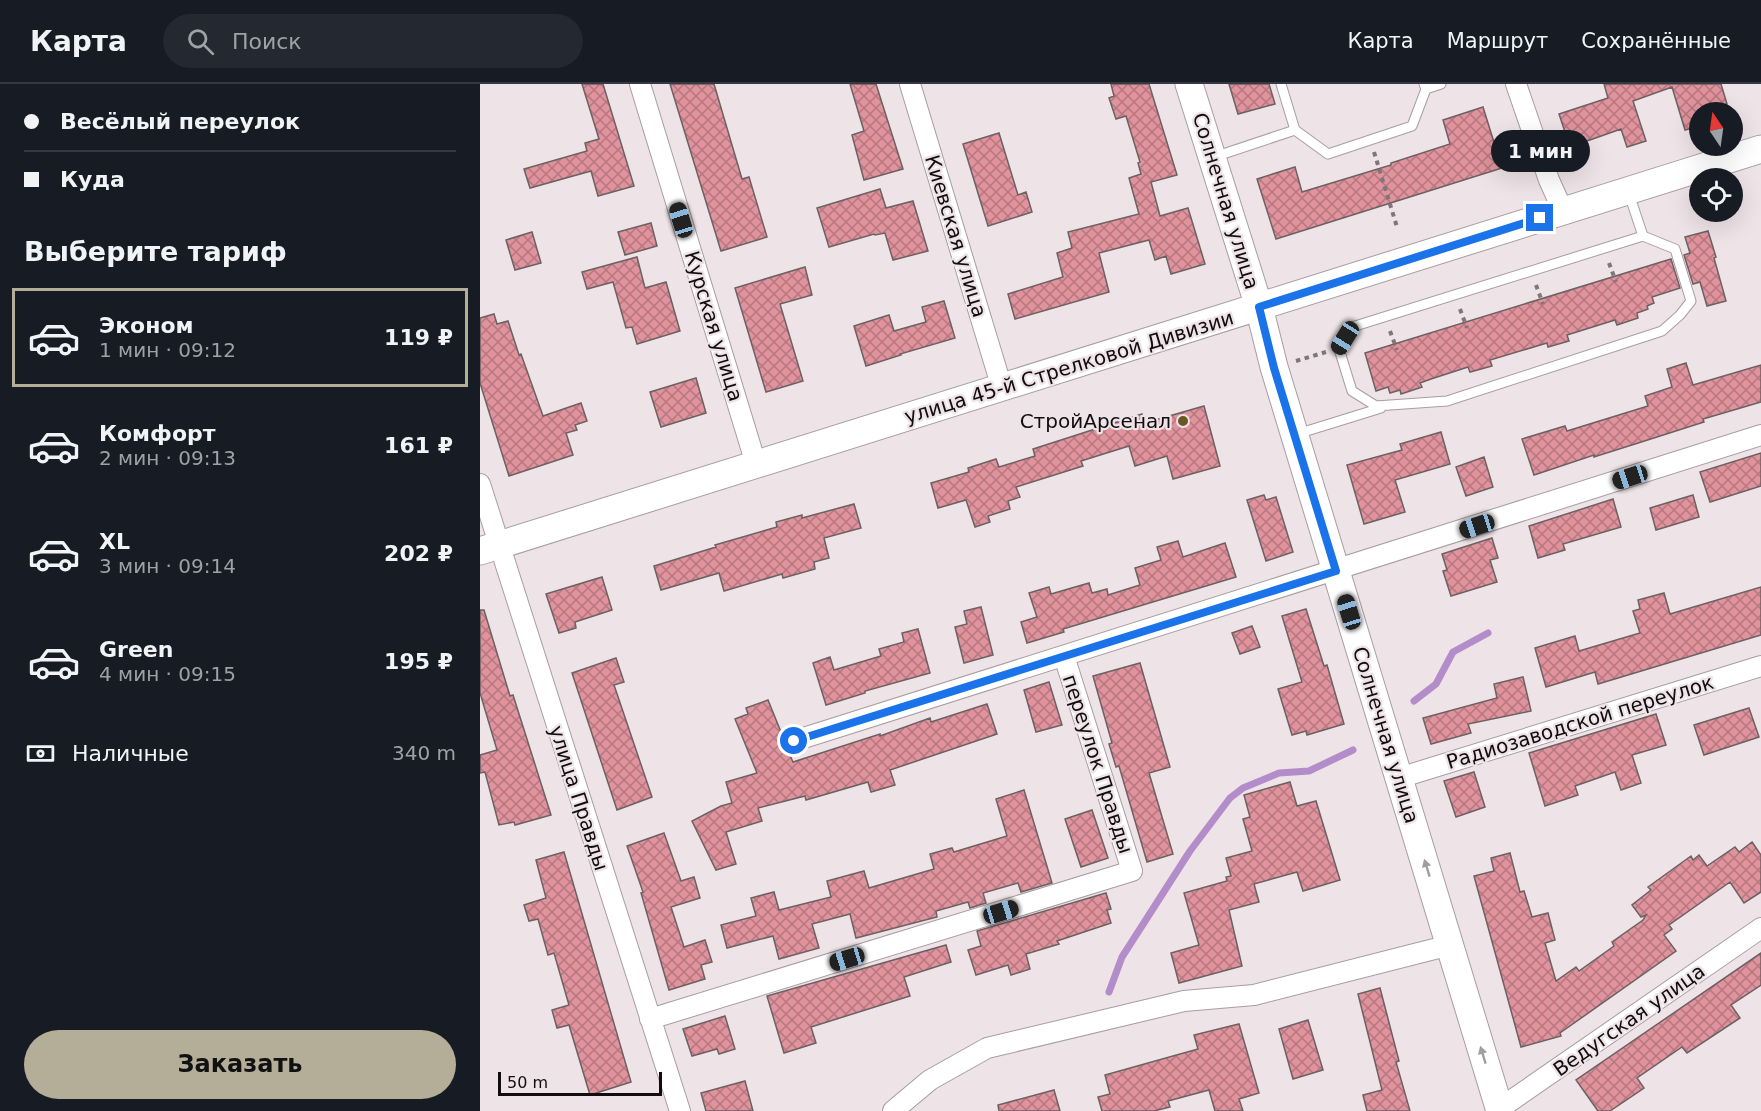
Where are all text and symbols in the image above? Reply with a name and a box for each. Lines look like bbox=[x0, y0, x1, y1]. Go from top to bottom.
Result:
search box bbox=[163, 14, 583, 68]
text: Карта bbox=[30, 25, 127, 58]
icon: search bbox=[184, 25, 217, 58]
text: Поиск bbox=[232, 29, 302, 54]
text: Карта bbox=[1348, 29, 1414, 53]
text: Маршрут bbox=[1447, 29, 1548, 53]
text: Сохранённые bbox=[1581, 29, 1731, 53]
north arrow bbox=[1689, 102, 1743, 156]
map controls bbox=[1689, 102, 1743, 222]
text: Весёлый переулок bbox=[60, 109, 300, 134]
street label: Солнечная улица bbox=[1188, 110, 1264, 292]
callout: 1 мин bbox=[1490, 131, 1590, 173]
text: 1 мин bbox=[1508, 139, 1573, 163]
street label: Киевская улица bbox=[920, 152, 992, 320]
text: Куда bbox=[60, 167, 125, 192]
button: locate bbox=[1689, 168, 1743, 222]
car bbox=[667, 200, 695, 240]
route end bbox=[1526, 204, 1553, 231]
text: Выберите тариф bbox=[24, 236, 287, 267]
street label: Курская улица bbox=[680, 248, 748, 404]
street label: улица 45-й Стрелковой Дивизии bbox=[901, 305, 1237, 429]
icon: car bbox=[27, 311, 81, 365]
text: Эконом bbox=[99, 313, 194, 338]
car bbox=[1328, 318, 1362, 358]
text: 119 ₽ bbox=[384, 325, 453, 350]
text: 1 мин · 09:12 bbox=[99, 338, 236, 362]
place label: СтройАрсенал bbox=[1020, 409, 1171, 433]
marker: СтройАрсенал bbox=[1176, 414, 1190, 428]
icon: car bbox=[27, 419, 81, 473]
text: Комфорт bbox=[99, 421, 216, 446]
text: 161 ₽ bbox=[384, 433, 453, 458]
text: 2 мин · 09:13 bbox=[99, 446, 236, 470]
car bbox=[1610, 463, 1650, 491]
car bbox=[1457, 512, 1497, 540]
icon: car bbox=[27, 527, 81, 581]
text: XL bbox=[99, 529, 130, 554]
text: 202 ₽ bbox=[384, 541, 453, 566]
text: 3 мин · 09:14 bbox=[99, 554, 236, 578]
car bbox=[1335, 592, 1363, 632]
icon: car bbox=[27, 635, 81, 689]
text: Green bbox=[99, 637, 173, 662]
street label: Солнечная улица bbox=[1348, 644, 1424, 826]
text: 195 ₽ bbox=[384, 649, 453, 674]
text: 4 мин · 09:15 bbox=[99, 662, 236, 686]
street label: Радиозаводской переулок bbox=[1444, 670, 1716, 774]
street label: переулок Правды bbox=[1058, 671, 1138, 857]
street label: улица Правды bbox=[544, 722, 614, 874]
route start bbox=[780, 727, 807, 754]
icon: cash bbox=[24, 737, 57, 770]
text: Наличные bbox=[72, 741, 189, 766]
text: 340 m bbox=[392, 741, 456, 765]
one-way arrow bbox=[1421, 859, 1431, 877]
car bbox=[981, 898, 1021, 926]
car bbox=[827, 945, 867, 973]
street label: Ведугская улица bbox=[1549, 959, 1709, 1081]
button: Заказать bbox=[24, 1030, 456, 1099]
one-way arrow bbox=[1478, 1046, 1487, 1064]
scale bar bbox=[498, 1069, 662, 1096]
text: 50 m bbox=[507, 1073, 548, 1092]

